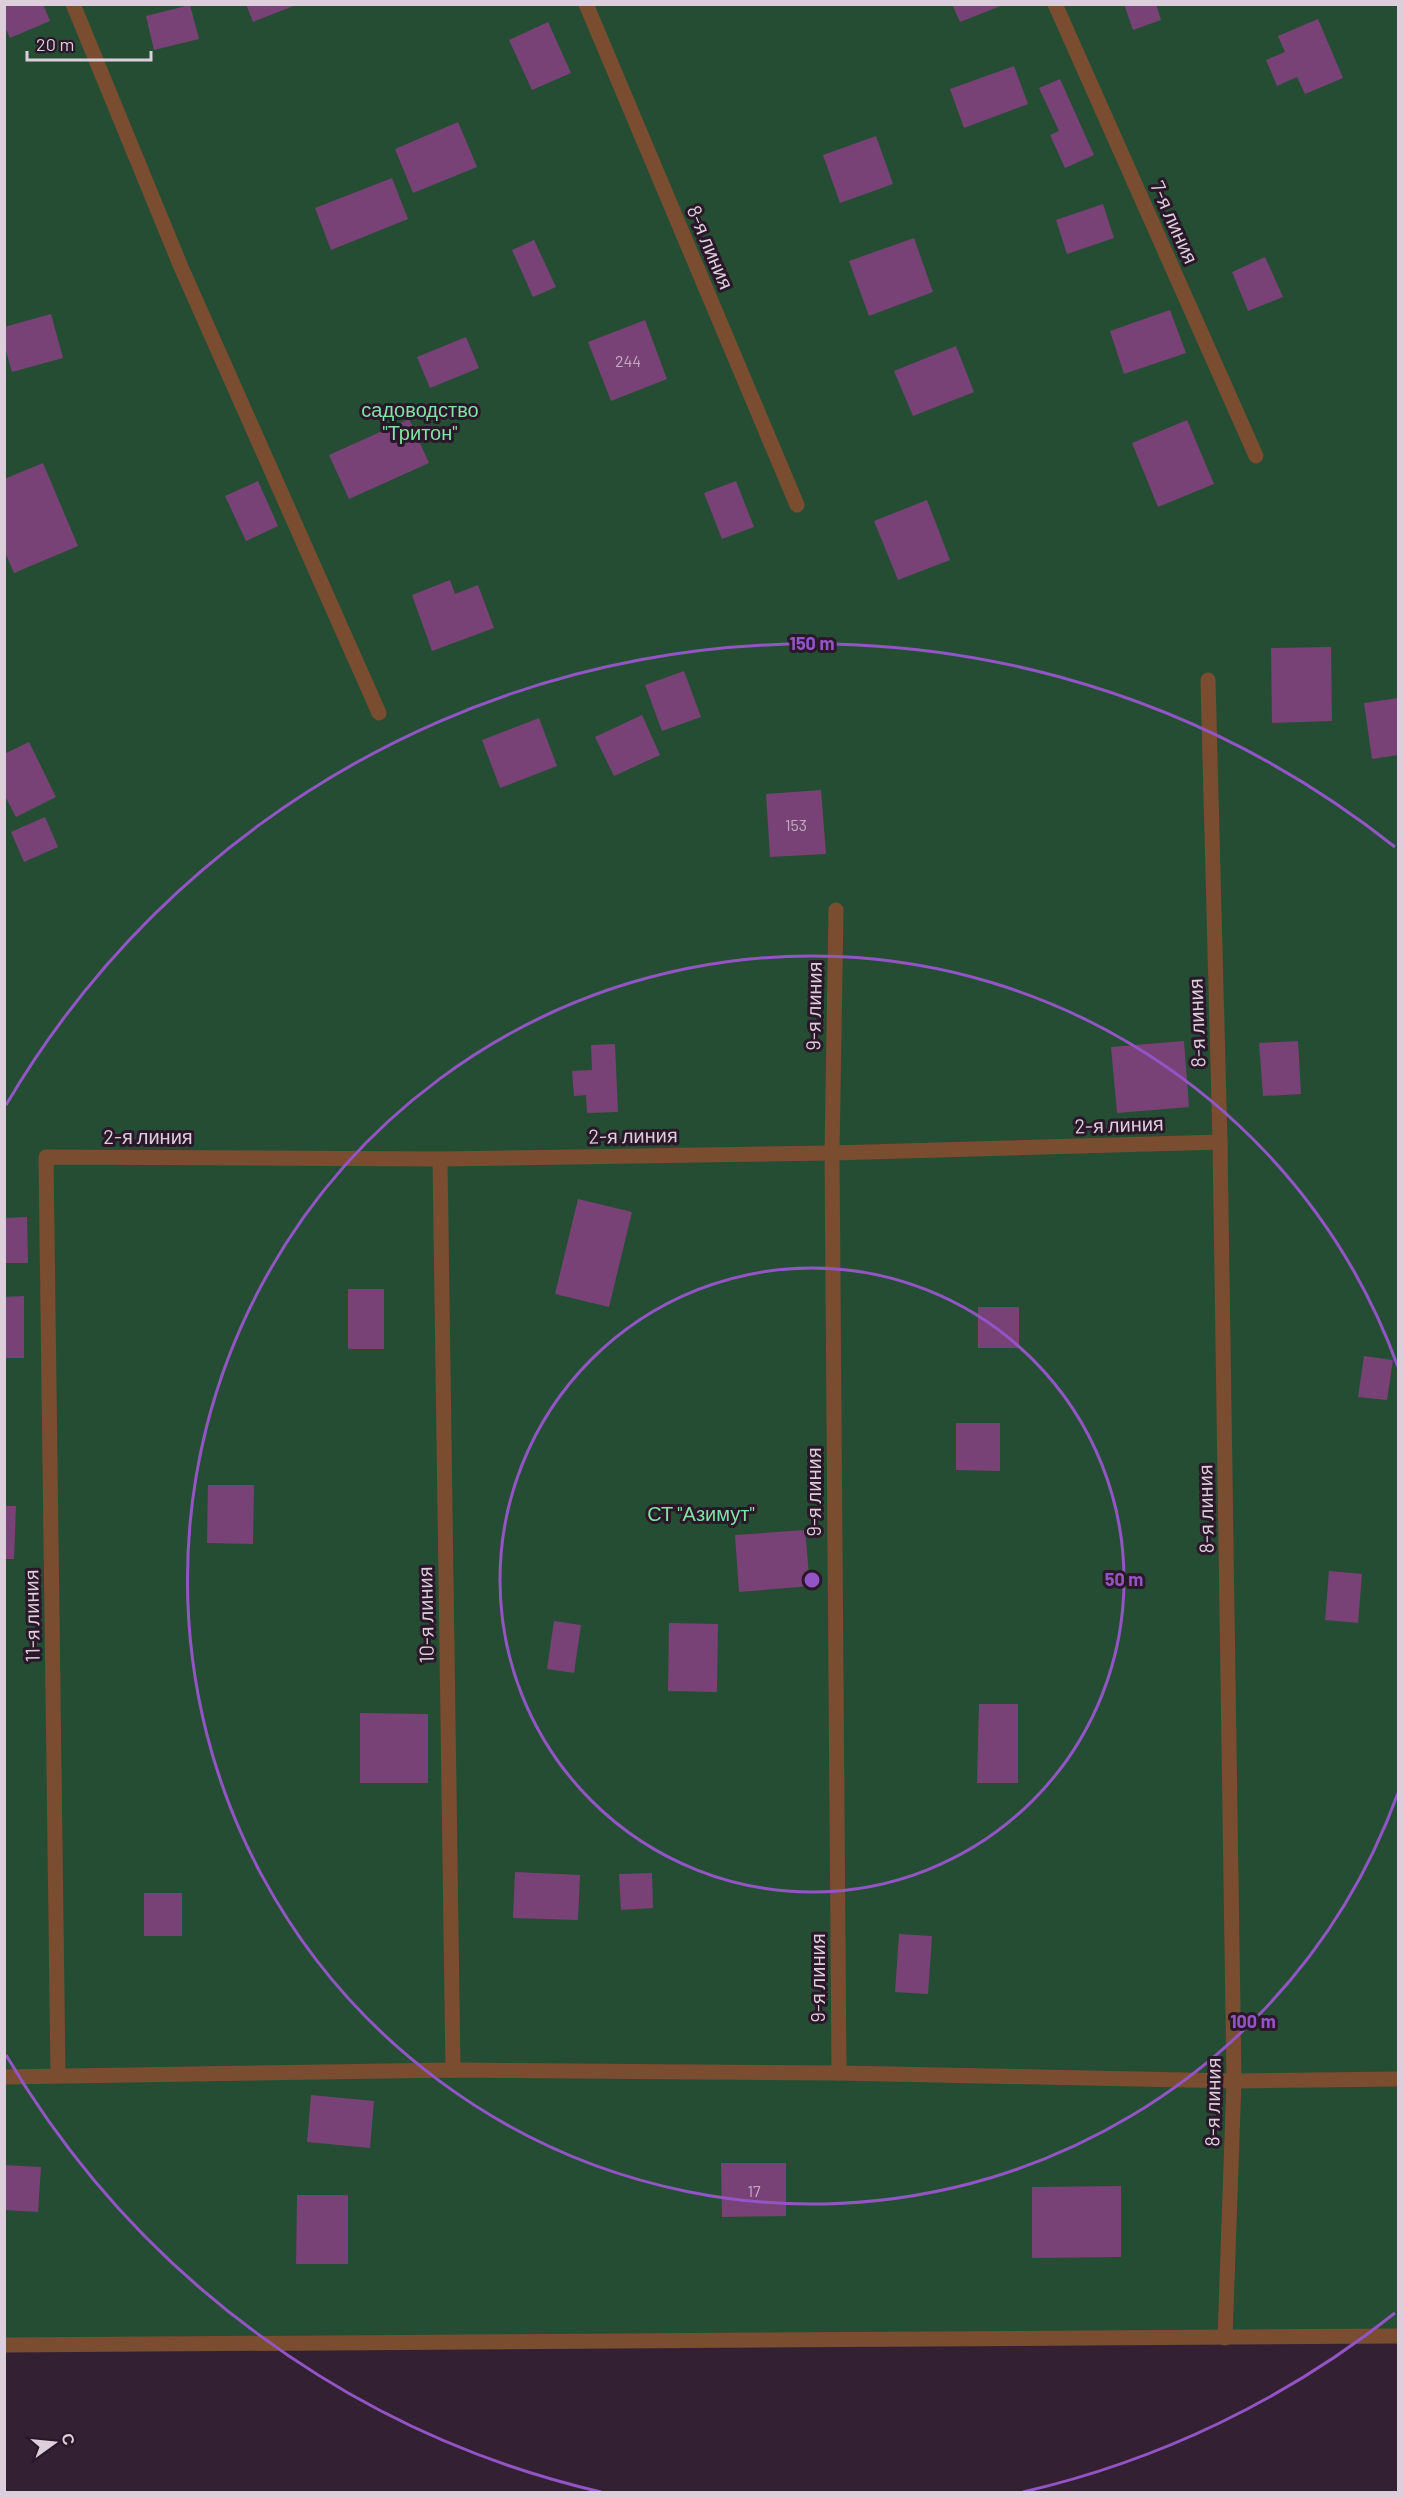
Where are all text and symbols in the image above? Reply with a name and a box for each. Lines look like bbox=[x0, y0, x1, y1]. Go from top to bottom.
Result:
scale bar bbox=[27, 24, 152, 62]
text: 20 m bbox=[36, 33, 74, 55]
street label: 7-я линия bbox=[1146, 177, 1204, 267]
street label: 8-я линия bbox=[683, 201, 739, 293]
house number: 244 bbox=[615, 351, 641, 370]
park label: садоводство "Тритон" bbox=[361, 397, 479, 444]
text: 150 m bbox=[790, 632, 834, 654]
house number: 153 bbox=[785, 815, 807, 834]
street label: 9-я линия bbox=[800, 961, 826, 1051]
street label: 8-я линия bbox=[1182, 978, 1210, 1068]
street label: 2-я линия bbox=[1074, 1110, 1164, 1138]
street label: 2-я линия bbox=[588, 1122, 678, 1148]
street label: 2-я линия bbox=[103, 1124, 193, 1148]
street label: 9-я линия bbox=[801, 1447, 825, 1537]
street label: 8-я линия bbox=[1192, 1464, 1218, 1554]
park label: СТ "Азимут" bbox=[647, 1501, 755, 1525]
street label: 10-я линия bbox=[412, 1566, 438, 1664]
text: 50 m bbox=[1105, 1568, 1143, 1590]
street label: 11-я линия bbox=[18, 1569, 44, 1663]
centre of rings bbox=[802, 1570, 822, 1590]
street label: 9-я линия bbox=[805, 1933, 829, 2023]
text: 100 m bbox=[1230, 2010, 1276, 2032]
street label: 8-я линия bbox=[1199, 2057, 1225, 2147]
house number: 17 bbox=[747, 2181, 761, 2200]
north arrow bbox=[24, 2413, 84, 2473]
text: С bbox=[58, 2431, 80, 2447]

